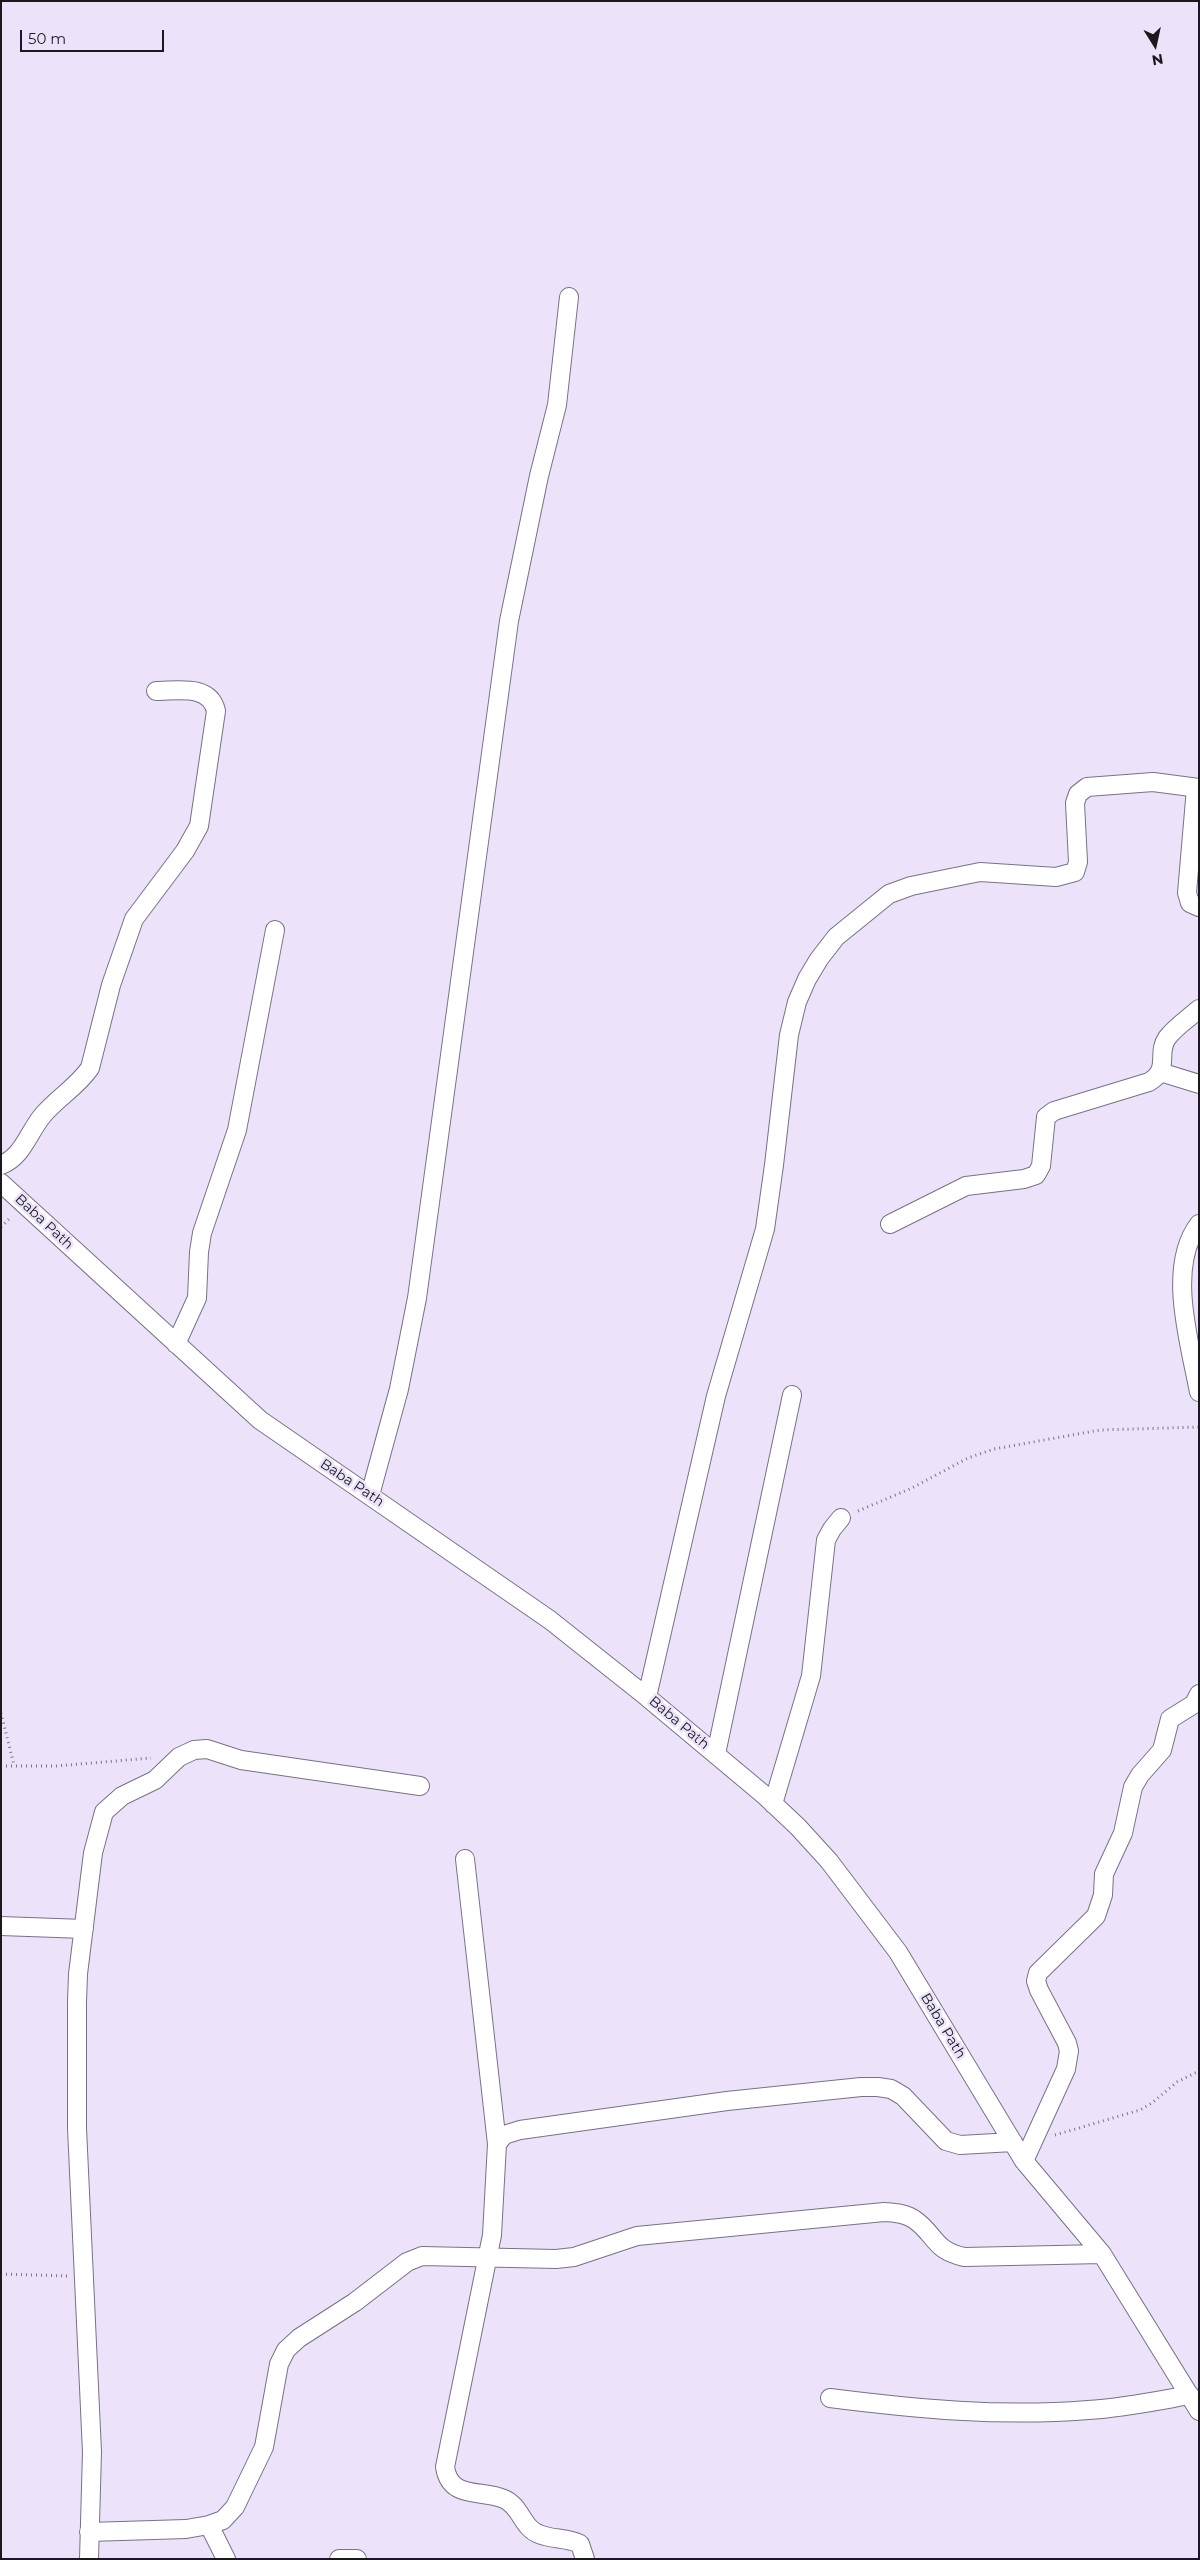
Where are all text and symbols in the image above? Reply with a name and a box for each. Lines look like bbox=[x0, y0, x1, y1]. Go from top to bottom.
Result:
scale bar bbox=[22, 20, 166, 52]
north arrow bbox=[1130, 20, 1180, 70]
text: 50 m bbox=[28, 29, 66, 48]
text: N bbox=[1150, 50, 1165, 70]
street label: Baba Path bbox=[11, 1191, 77, 1253]
street label: Baba Path bbox=[317, 1456, 387, 1510]
street label: Baba Path bbox=[645, 1693, 713, 1753]
street label: Baba Path bbox=[917, 1990, 969, 2062]

